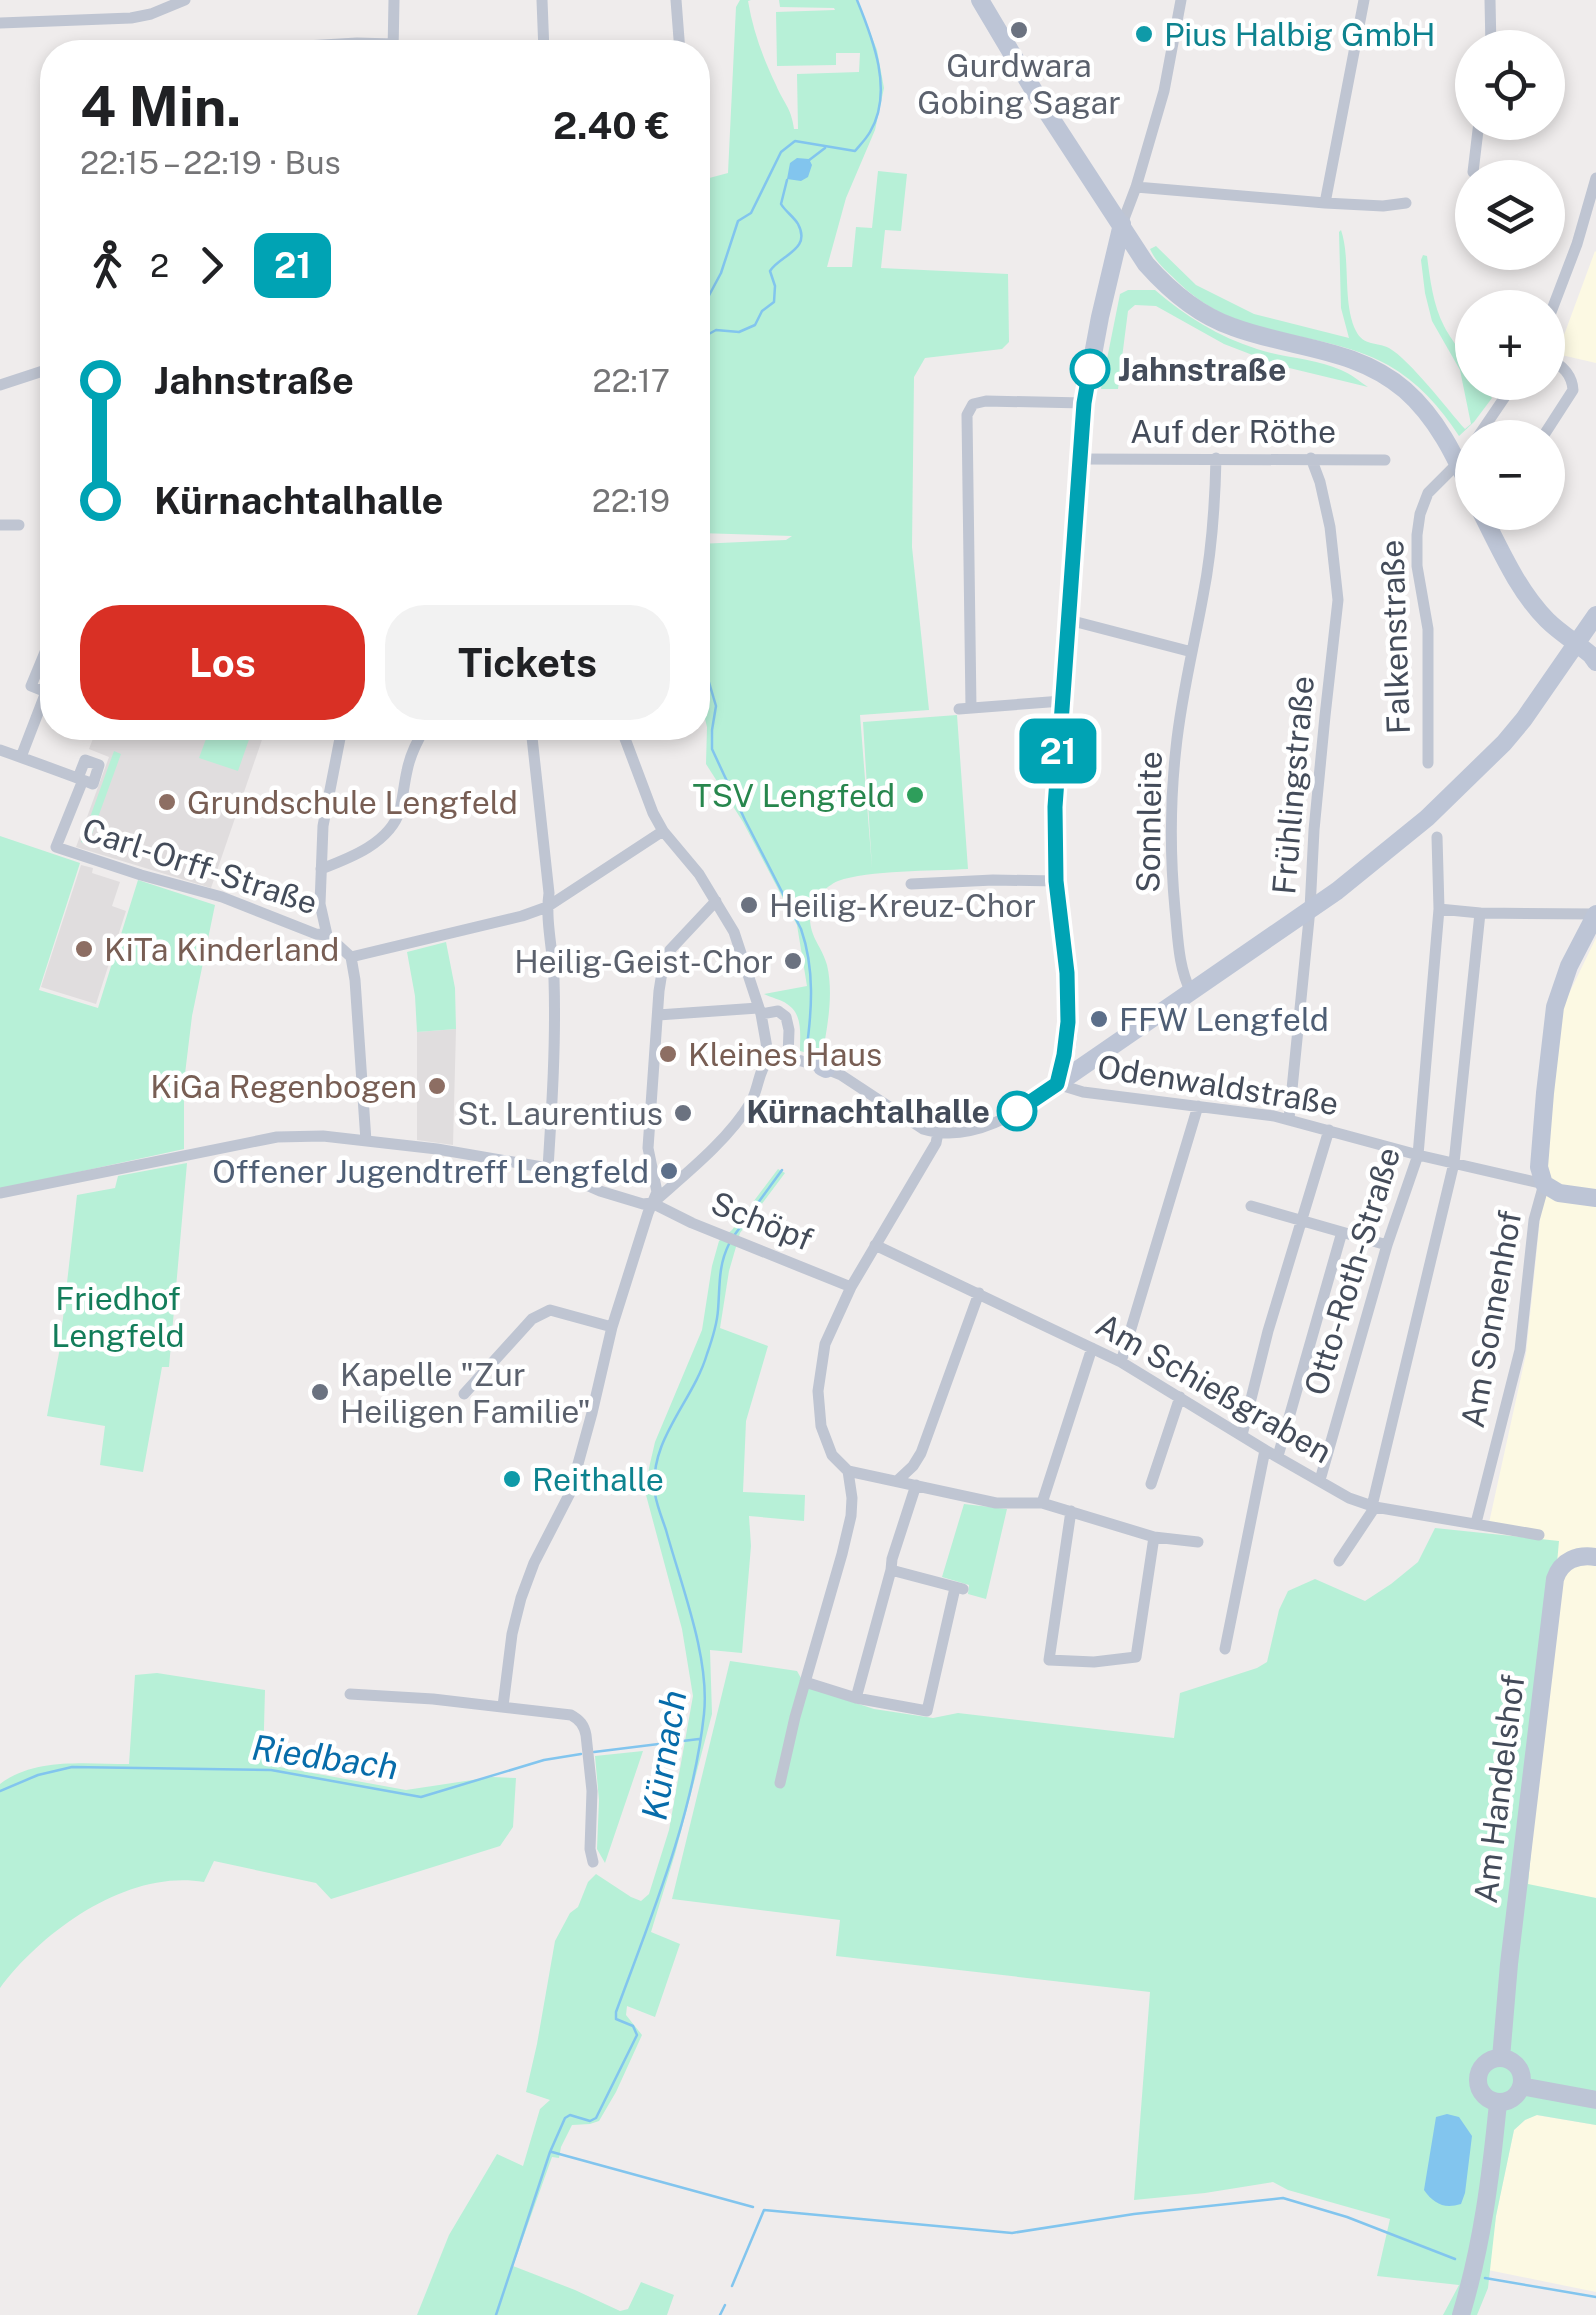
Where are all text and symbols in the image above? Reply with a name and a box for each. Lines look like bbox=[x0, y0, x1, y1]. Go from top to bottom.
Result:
place label: Pius Halbig GmbH bbox=[1164, 16, 1436, 53]
marker: Gurdwara Gobing Sagar bbox=[1008, 19, 1030, 41]
marker: Pius Halbig GmbH bbox=[1133, 23, 1155, 45]
map controls bbox=[1455, 30, 1565, 530]
button: locate bbox=[1455, 30, 1565, 140]
place label: Gurdwara Gobing Sagar bbox=[917, 47, 1121, 121]
text: 4 Min. bbox=[80, 74, 241, 138]
text: 2.40 € bbox=[553, 103, 670, 148]
text: 22:15 – 22:19 · Bus bbox=[80, 144, 341, 181]
button: layers bbox=[1455, 160, 1565, 270]
icon: walk bbox=[80, 238, 135, 293]
icon: forward bbox=[184, 238, 239, 293]
text: 21 bbox=[274, 245, 311, 286]
text: 2 bbox=[150, 247, 169, 284]
button: + bbox=[1455, 290, 1565, 400]
marker: Jahnstraße bbox=[1071, 350, 1109, 388]
place label: Jahnstraße bbox=[1118, 351, 1286, 388]
text: Jahnstraße bbox=[154, 358, 354, 403]
text: 22:17 bbox=[592, 362, 670, 399]
street label: Auf der Röthe bbox=[1130, 413, 1336, 450]
button: − bbox=[1455, 420, 1565, 530]
text: Kürnachtalhalle bbox=[154, 478, 443, 523]
text: 22:19 bbox=[592, 482, 670, 519]
street label: Falkenstraße bbox=[1373, 539, 1417, 735]
button: Los bbox=[80, 605, 365, 720]
button: Tickets bbox=[385, 605, 670, 720]
street label: Frühlingstraße bbox=[1265, 674, 1321, 896]
line badge: 21 bbox=[1013, 718, 1103, 784]
text: 21 bbox=[1039, 731, 1077, 772]
street label: Sonnleite bbox=[1129, 751, 1169, 893]
place label: TSV Lengfeld bbox=[693, 777, 895, 814]
place label: Grundschule Lengfeld bbox=[187, 784, 518, 821]
marker: TSV Lengfeld bbox=[904, 784, 926, 806]
marker: Grundschule Lengfeld bbox=[156, 791, 178, 813]
street label: Carl-Orff-Straße bbox=[78, 811, 322, 921]
place label: Heilig-Kreuz-Chor bbox=[769, 887, 1036, 924]
marker: Heilig-Kreuz-Chor bbox=[738, 894, 760, 916]
place label: KiTa Kinderland bbox=[104, 931, 339, 968]
marker: KiTa Kinderland bbox=[73, 938, 95, 960]
place label: Heilig-Geist-Chor bbox=[514, 943, 773, 980]
marker: Heilig-Geist-Chor bbox=[782, 950, 804, 972]
place label: FFW Lengfeld bbox=[1119, 1001, 1329, 1038]
marker: FFW Lengfeld bbox=[1088, 1008, 1110, 1030]
place label: Kleines Haus bbox=[688, 1036, 882, 1073]
marker: Kleines Haus bbox=[657, 1043, 679, 1065]
street label: Odenwaldstraße bbox=[1095, 1048, 1341, 1122]
place label: KiGa Regenbogen bbox=[150, 1068, 417, 1105]
marker: KiGa Regenbogen bbox=[426, 1075, 448, 1097]
marker: Kürnachtalhalle bbox=[998, 1092, 1036, 1130]
place label: Kürnachtalhalle bbox=[746, 1093, 990, 1130]
place label: St. Laurentius bbox=[457, 1095, 663, 1132]
marker: St. Laurentius bbox=[672, 1102, 694, 1124]
street label: Otto-Roth-Straße bbox=[1297, 1143, 1407, 1399]
place label: Offener Jugendtreff Lengfeld bbox=[212, 1153, 649, 1190]
marker: Offener Jugendtreff Lengfeld bbox=[658, 1160, 680, 1182]
street label: Schöpf bbox=[706, 1184, 818, 1258]
street label: Am Sonnenhof bbox=[1454, 1208, 1528, 1430]
park label: Friedhof Lengfeld bbox=[51, 1280, 185, 1354]
street label: Am Schießgraben bbox=[1090, 1306, 1338, 1470]
place label: Kapelle "Zur Heiligen Familie" bbox=[340, 1356, 591, 1430]
marker: Kapelle "Zur Heiligen Familie" bbox=[309, 1381, 331, 1403]
place label: Reithalle bbox=[532, 1461, 664, 1498]
marker: Reithalle bbox=[501, 1468, 523, 1490]
street label: Am Handelshof bbox=[1467, 1673, 1531, 1905]
water label: Kürnach bbox=[634, 1687, 694, 1823]
water label: Riedbach bbox=[249, 1726, 401, 1788]

